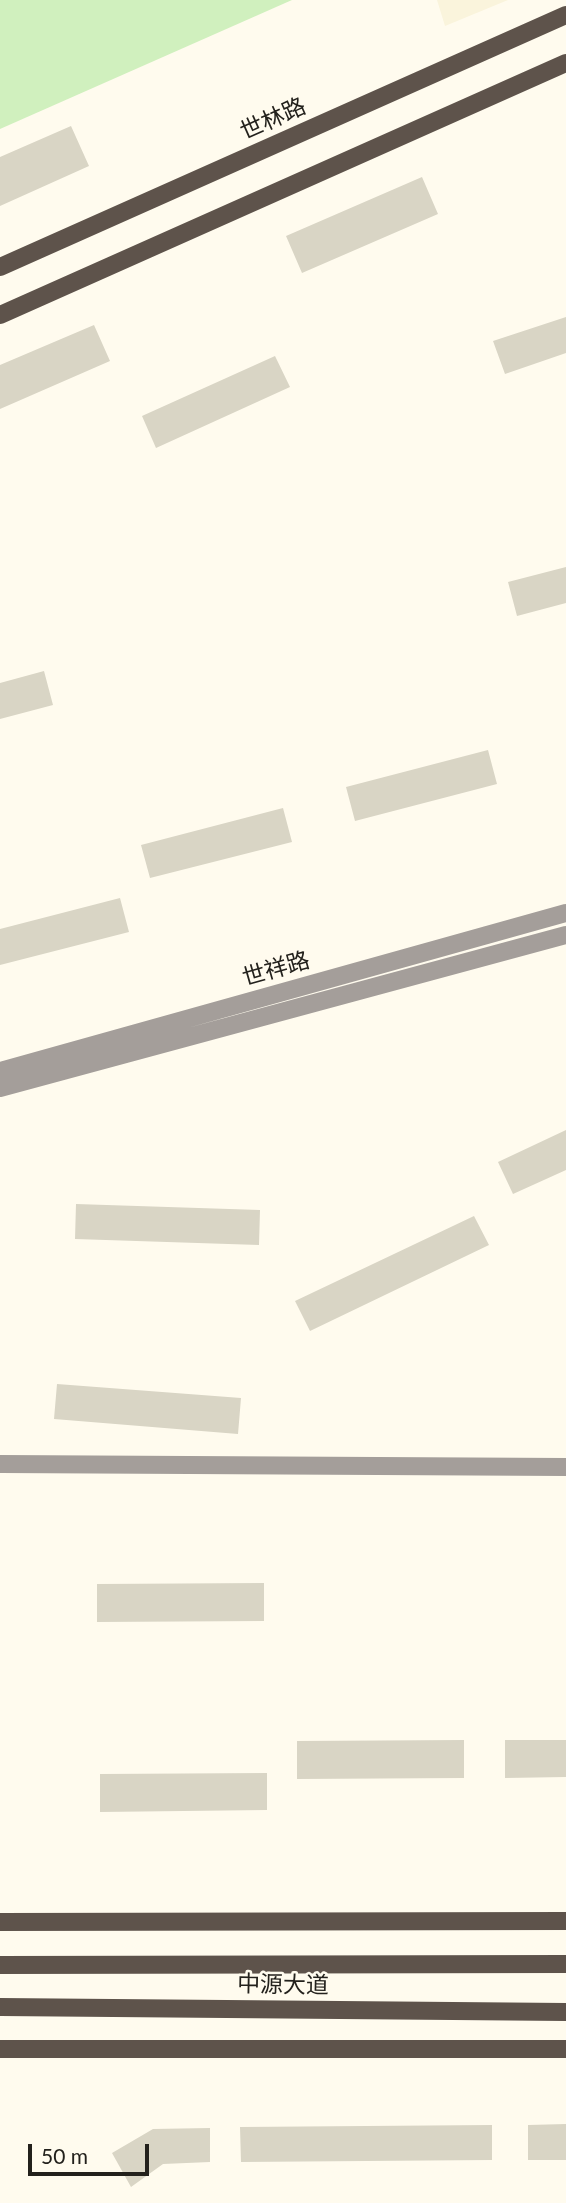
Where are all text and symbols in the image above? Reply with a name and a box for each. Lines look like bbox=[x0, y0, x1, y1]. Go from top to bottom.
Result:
street label: 世林路 bbox=[236, 92, 310, 146]
street label: 世祥路 bbox=[239, 946, 313, 992]
street label: 中源大道 bbox=[237, 1970, 329, 2000]
scale bar bbox=[32, 2130, 152, 2174]
text: 50 m bbox=[41, 2143, 88, 2168]

